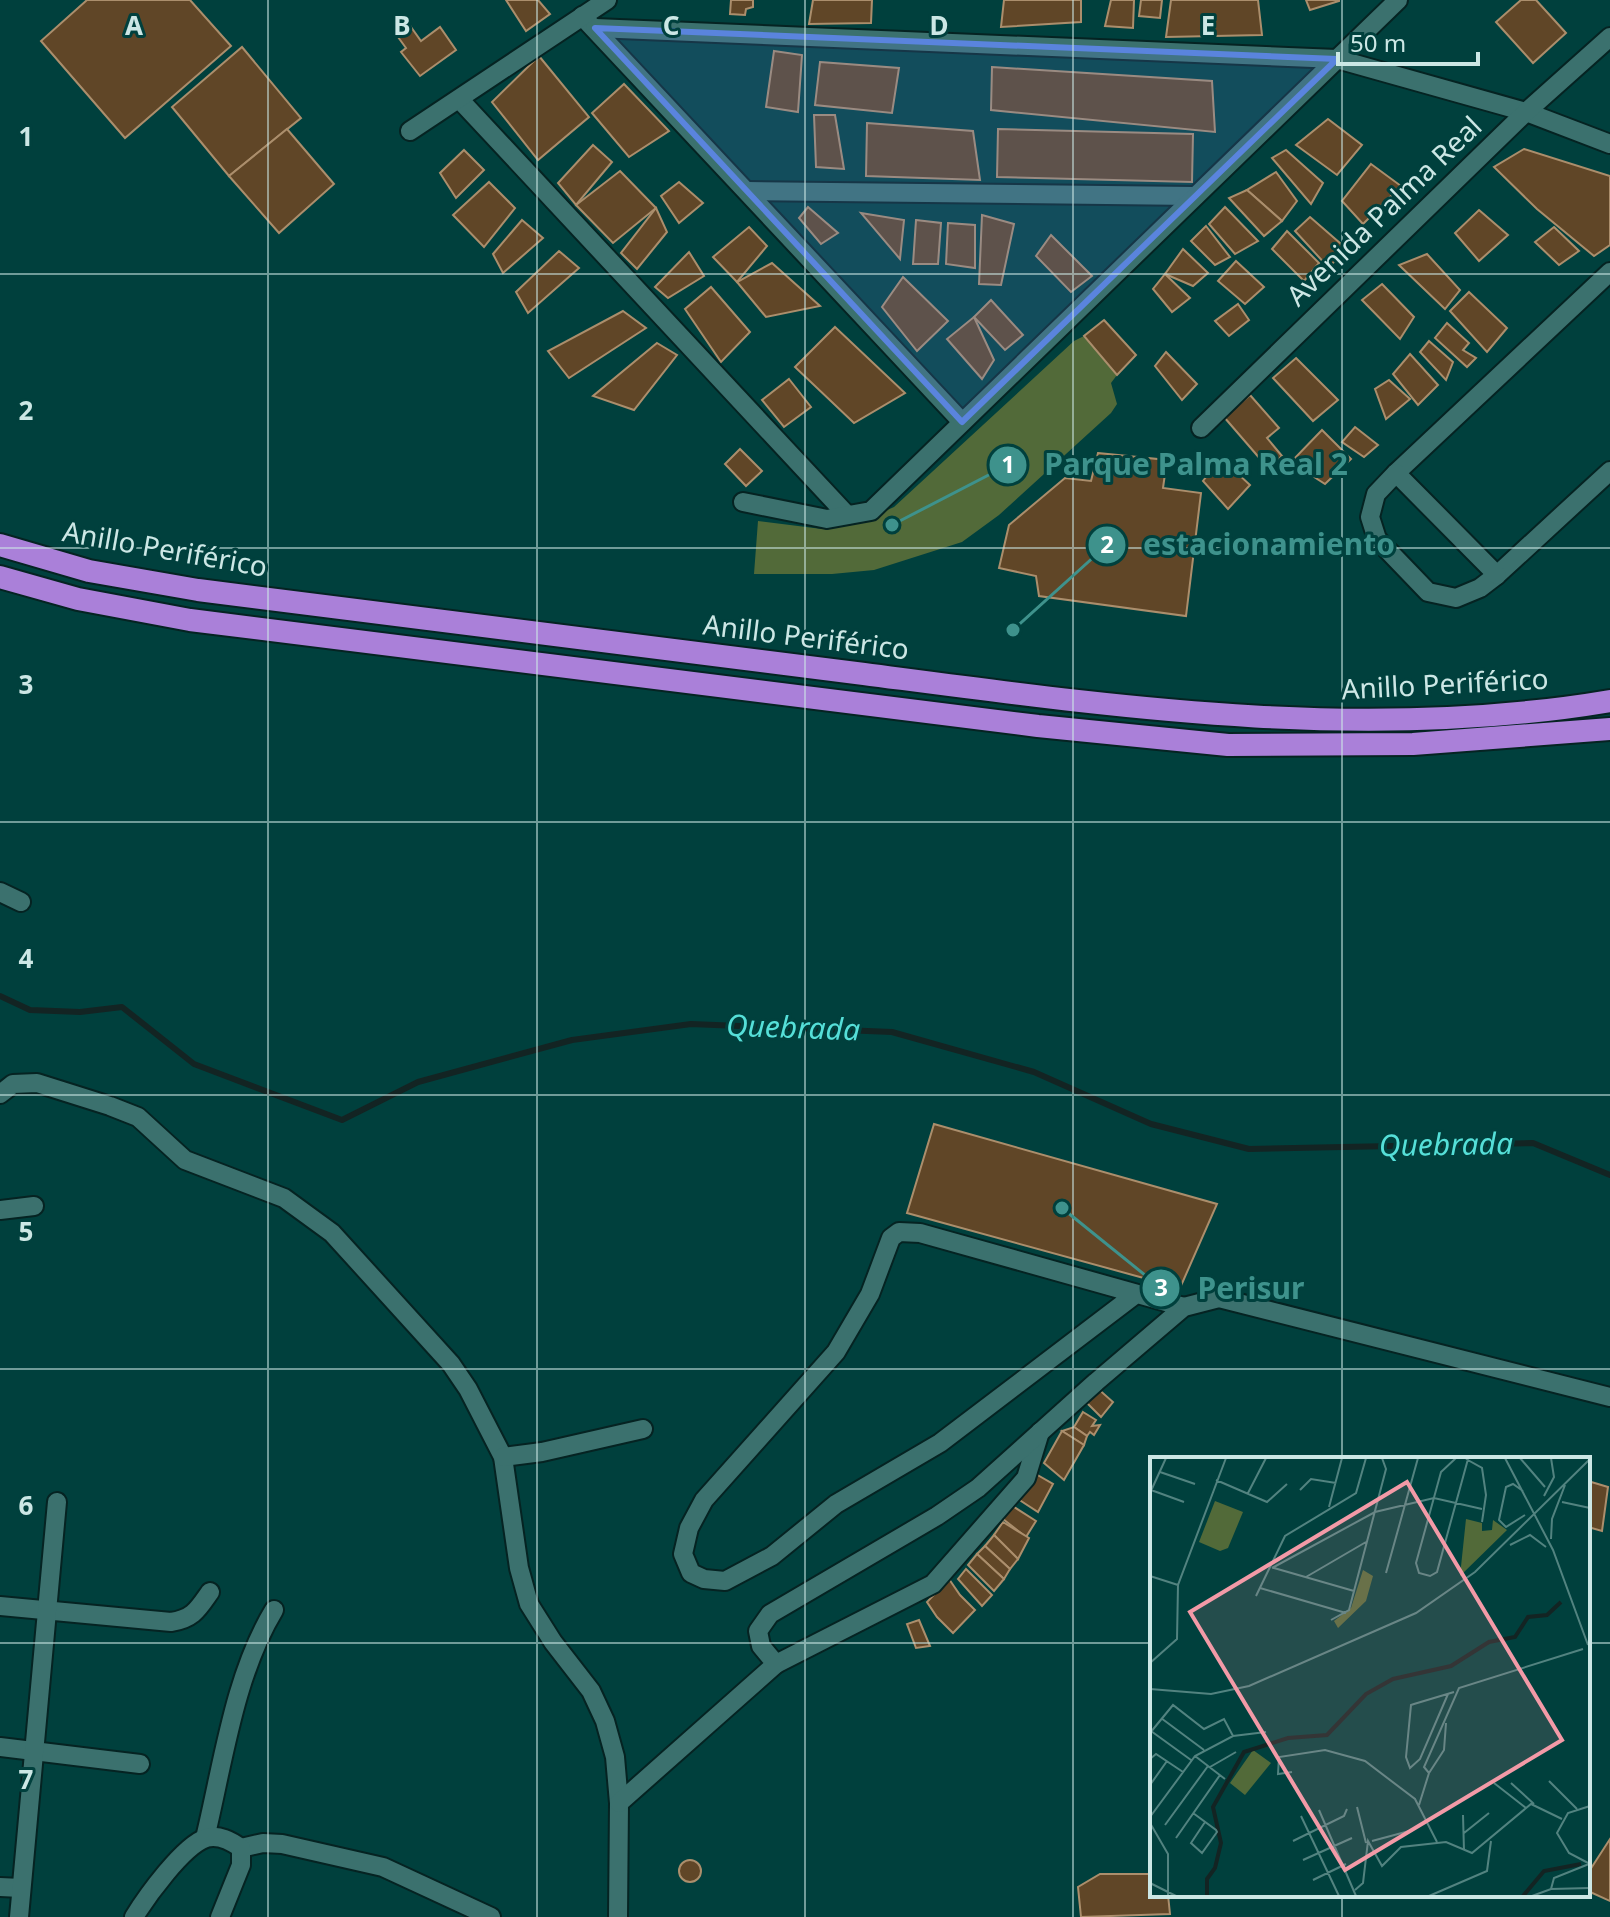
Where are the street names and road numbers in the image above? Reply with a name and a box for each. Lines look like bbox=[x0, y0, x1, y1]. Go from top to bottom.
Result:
street label: Avenida Palma Real bbox=[1277, 107, 1489, 313]
street label: Anillo Periférico bbox=[60, 511, 271, 585]
street label: Anillo Periférico bbox=[701, 605, 911, 667]
street label: Anillo Periférico bbox=[1340, 659, 1549, 707]

